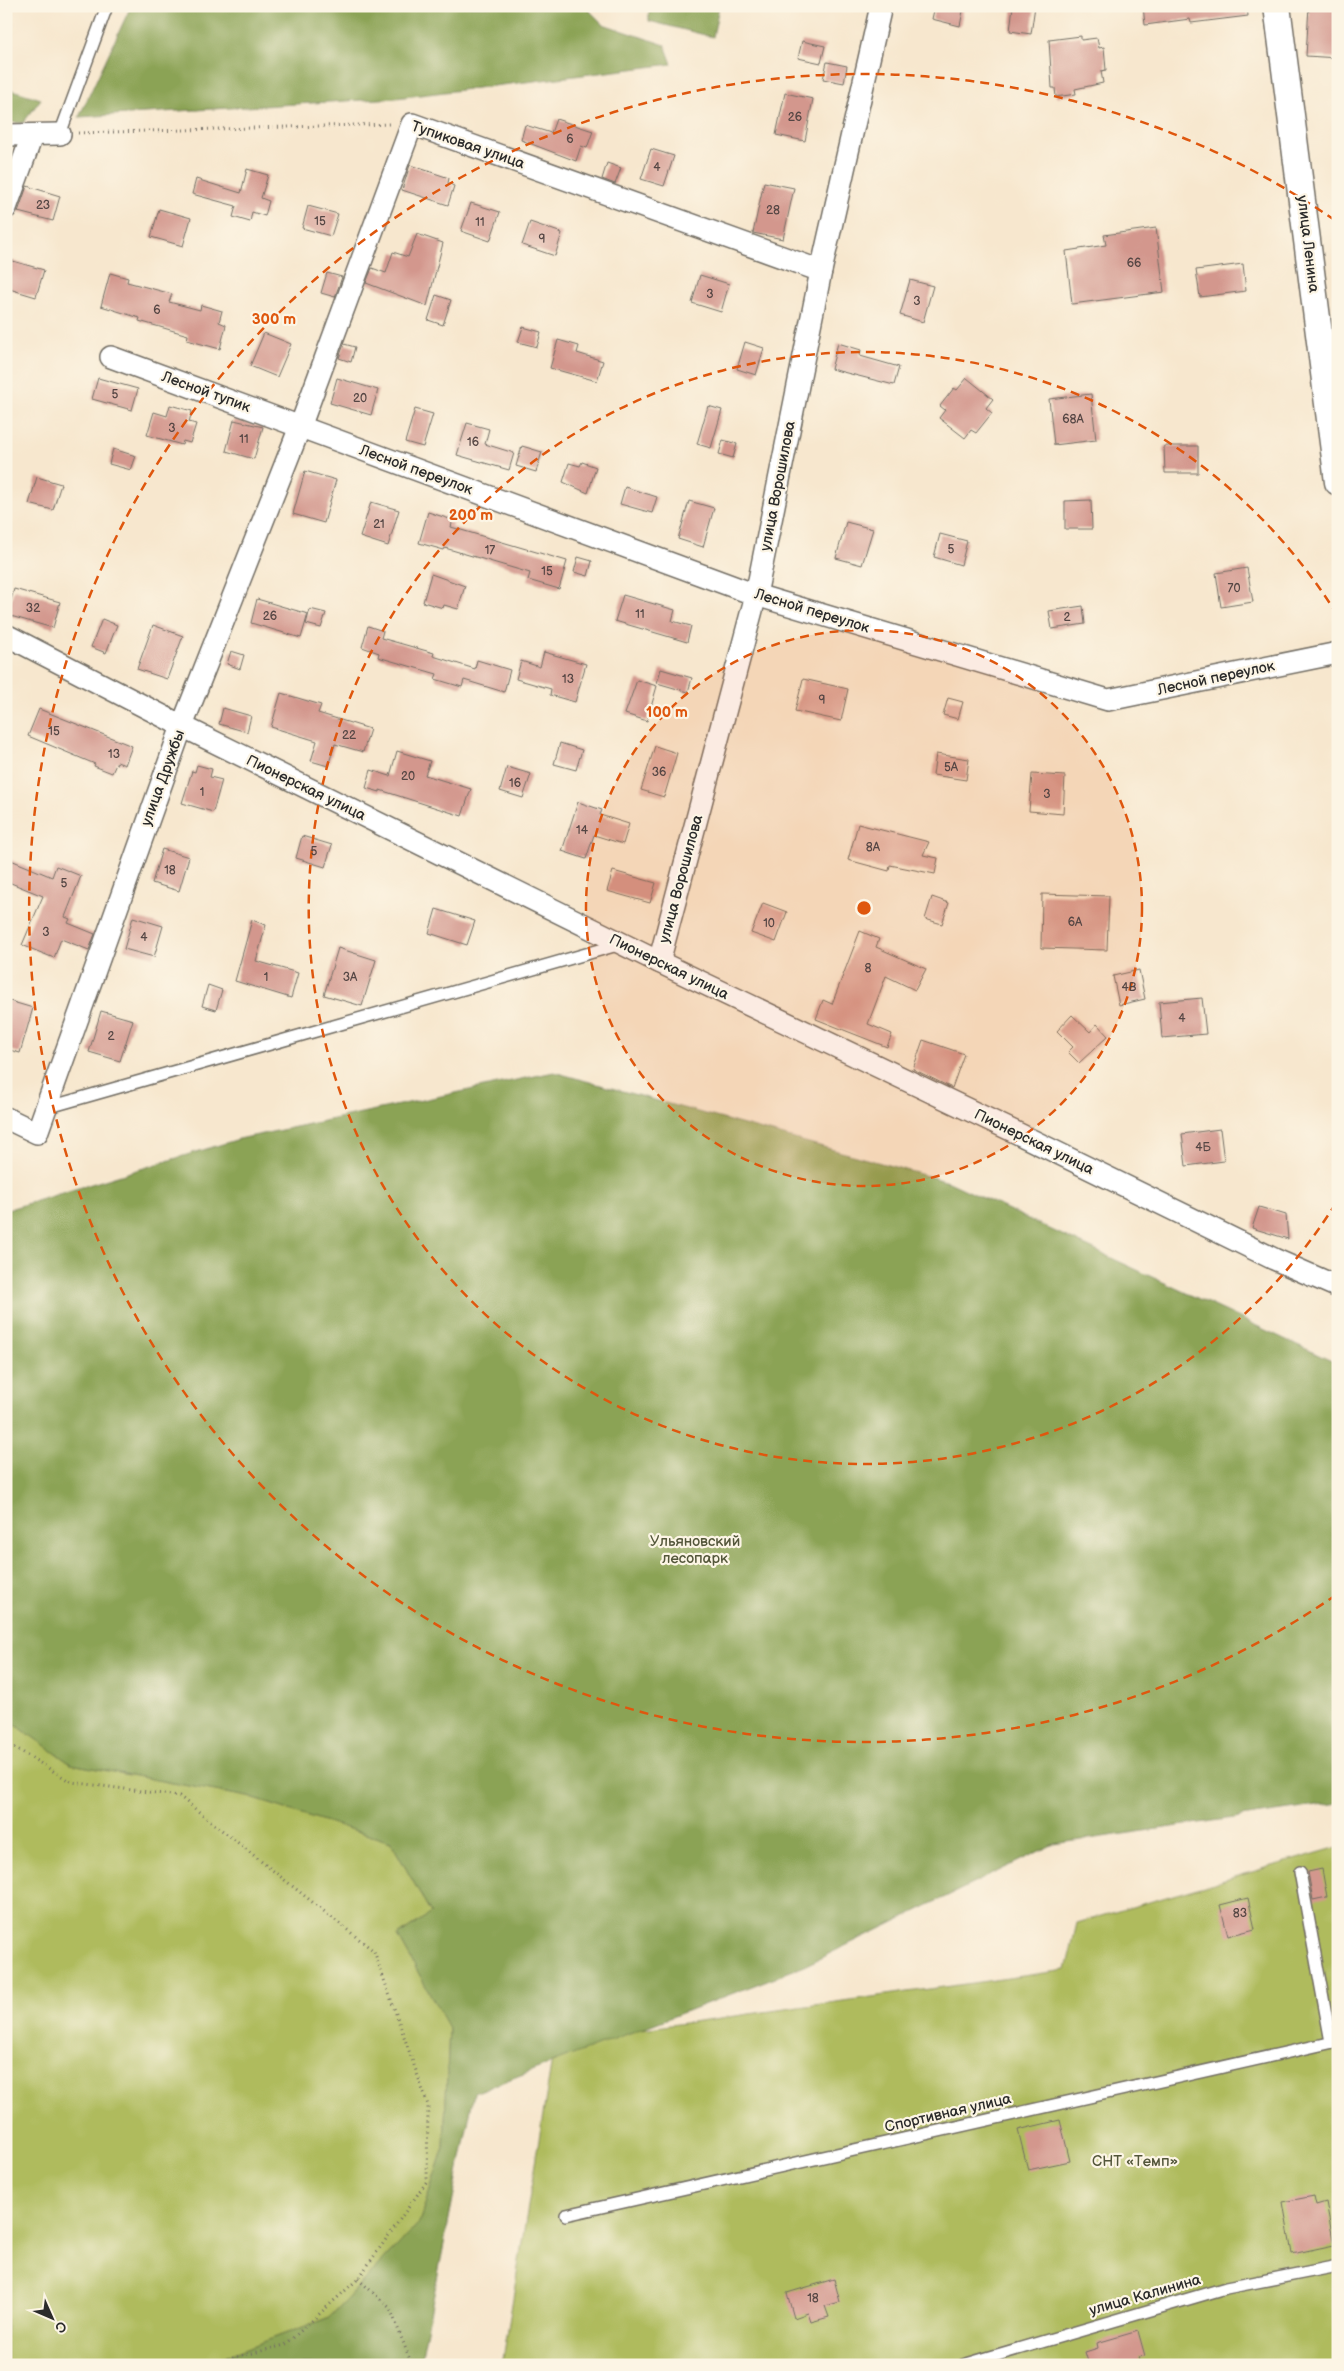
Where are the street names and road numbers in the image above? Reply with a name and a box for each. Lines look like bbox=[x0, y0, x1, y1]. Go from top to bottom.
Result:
street label: Тупиковая улица bbox=[409, 117, 527, 173]
street label: улица Ленина bbox=[1293, 194, 1323, 294]
street label: Лесной тупик bbox=[158, 367, 253, 417]
street label: улица Ворошилова bbox=[756, 419, 800, 553]
street label: Лесной переулок bbox=[356, 440, 475, 499]
street label: Лесной переулок bbox=[751, 584, 872, 638]
street label: Лесной переулок bbox=[1155, 656, 1276, 700]
street label: улица Дружбы bbox=[137, 727, 189, 829]
street label: Пионерская улица bbox=[243, 751, 369, 825]
street label: улица Ворошилова bbox=[655, 813, 707, 945]
street label: Пионерская улица bbox=[606, 930, 732, 1004]
street label: Пионерская улица bbox=[971, 1105, 1097, 1179]
street label: Спортивная улица bbox=[883, 2089, 1013, 2137]
street label: улица Калинина bbox=[1087, 2270, 1203, 2320]

